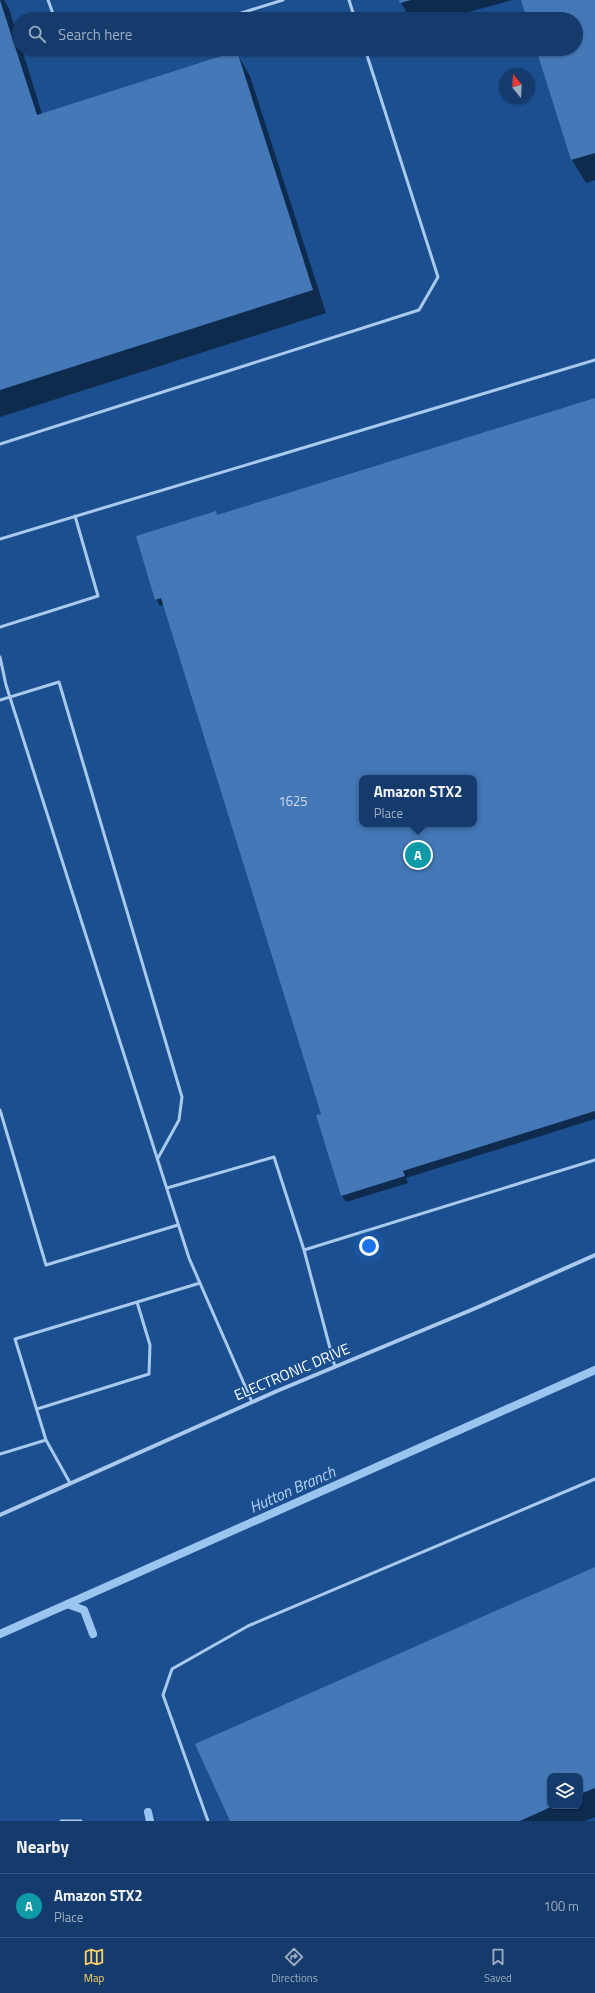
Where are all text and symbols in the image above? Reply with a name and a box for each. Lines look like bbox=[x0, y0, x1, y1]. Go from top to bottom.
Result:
search box bbox=[12, 12, 583, 56]
icon: search bbox=[26, 23, 48, 45]
text: Search here bbox=[58, 23, 132, 46]
north arrow bbox=[499, 68, 535, 104]
popup bbox=[359, 775, 477, 827]
text: Amazon STX2 bbox=[374, 780, 462, 803]
house number: 1625 bbox=[278, 791, 308, 811]
text: Place bbox=[374, 803, 403, 823]
pin: A bbox=[405, 840, 431, 870]
your location bbox=[359, 1236, 379, 1256]
street label: ELECTRONIC DRIVE bbox=[230, 1337, 353, 1406]
water label: Hutton Branch bbox=[245, 1459, 340, 1519]
map controls bbox=[547, 1773, 583, 1809]
button: layers bbox=[547, 1773, 583, 1809]
text: Nearby bbox=[16, 1834, 69, 1860]
text: Amazon STX2 bbox=[54, 1884, 143, 1907]
text: A bbox=[25, 1896, 33, 1916]
text: 100 m bbox=[543, 1896, 579, 1916]
text: Place bbox=[54, 1907, 83, 1927]
tab: Map bbox=[83, 1946, 105, 1986]
tab: Directions bbox=[271, 1946, 318, 1986]
tab: Saved bbox=[484, 1946, 512, 1986]

